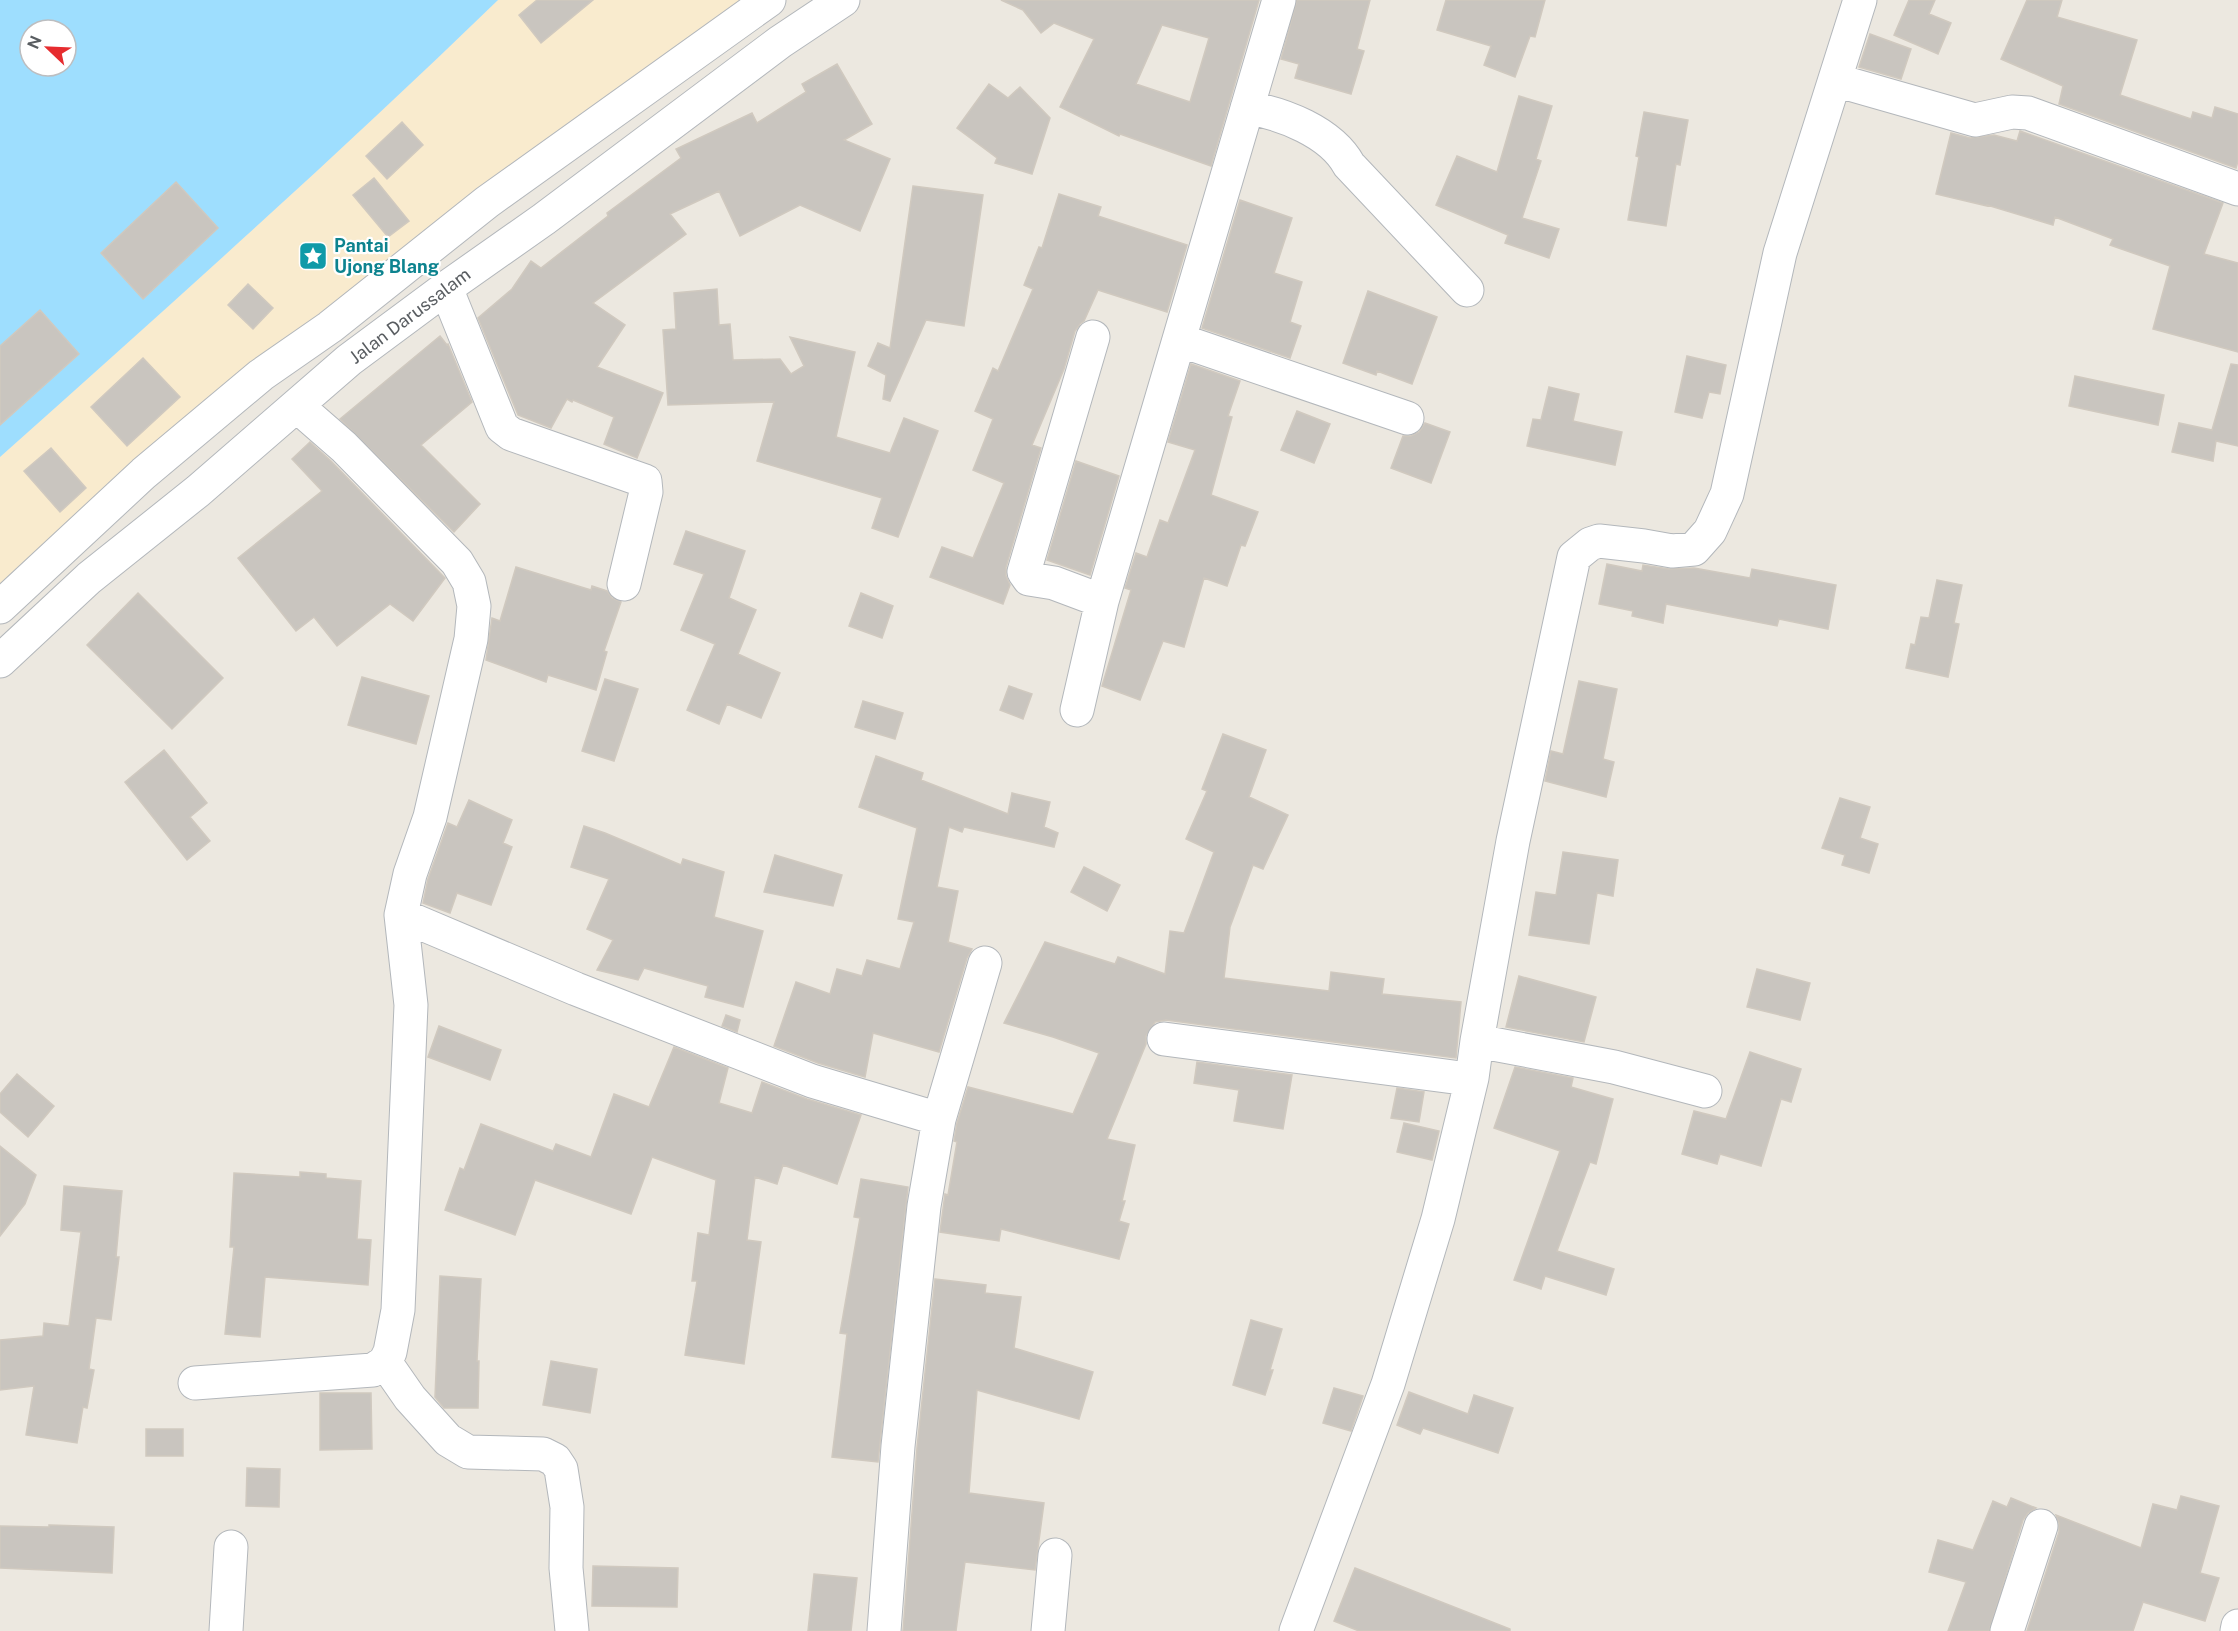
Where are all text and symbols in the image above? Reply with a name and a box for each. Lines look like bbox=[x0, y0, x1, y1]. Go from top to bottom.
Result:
north arrow bbox=[18, 18, 78, 78]
text: N bbox=[23, 33, 46, 52]
place label: Pantai Ujong Blang bbox=[334, 235, 439, 277]
place icon: Pantai Ujong Blang bbox=[297, 240, 329, 272]
street label: Jalan Darussalam bbox=[345, 263, 474, 368]

